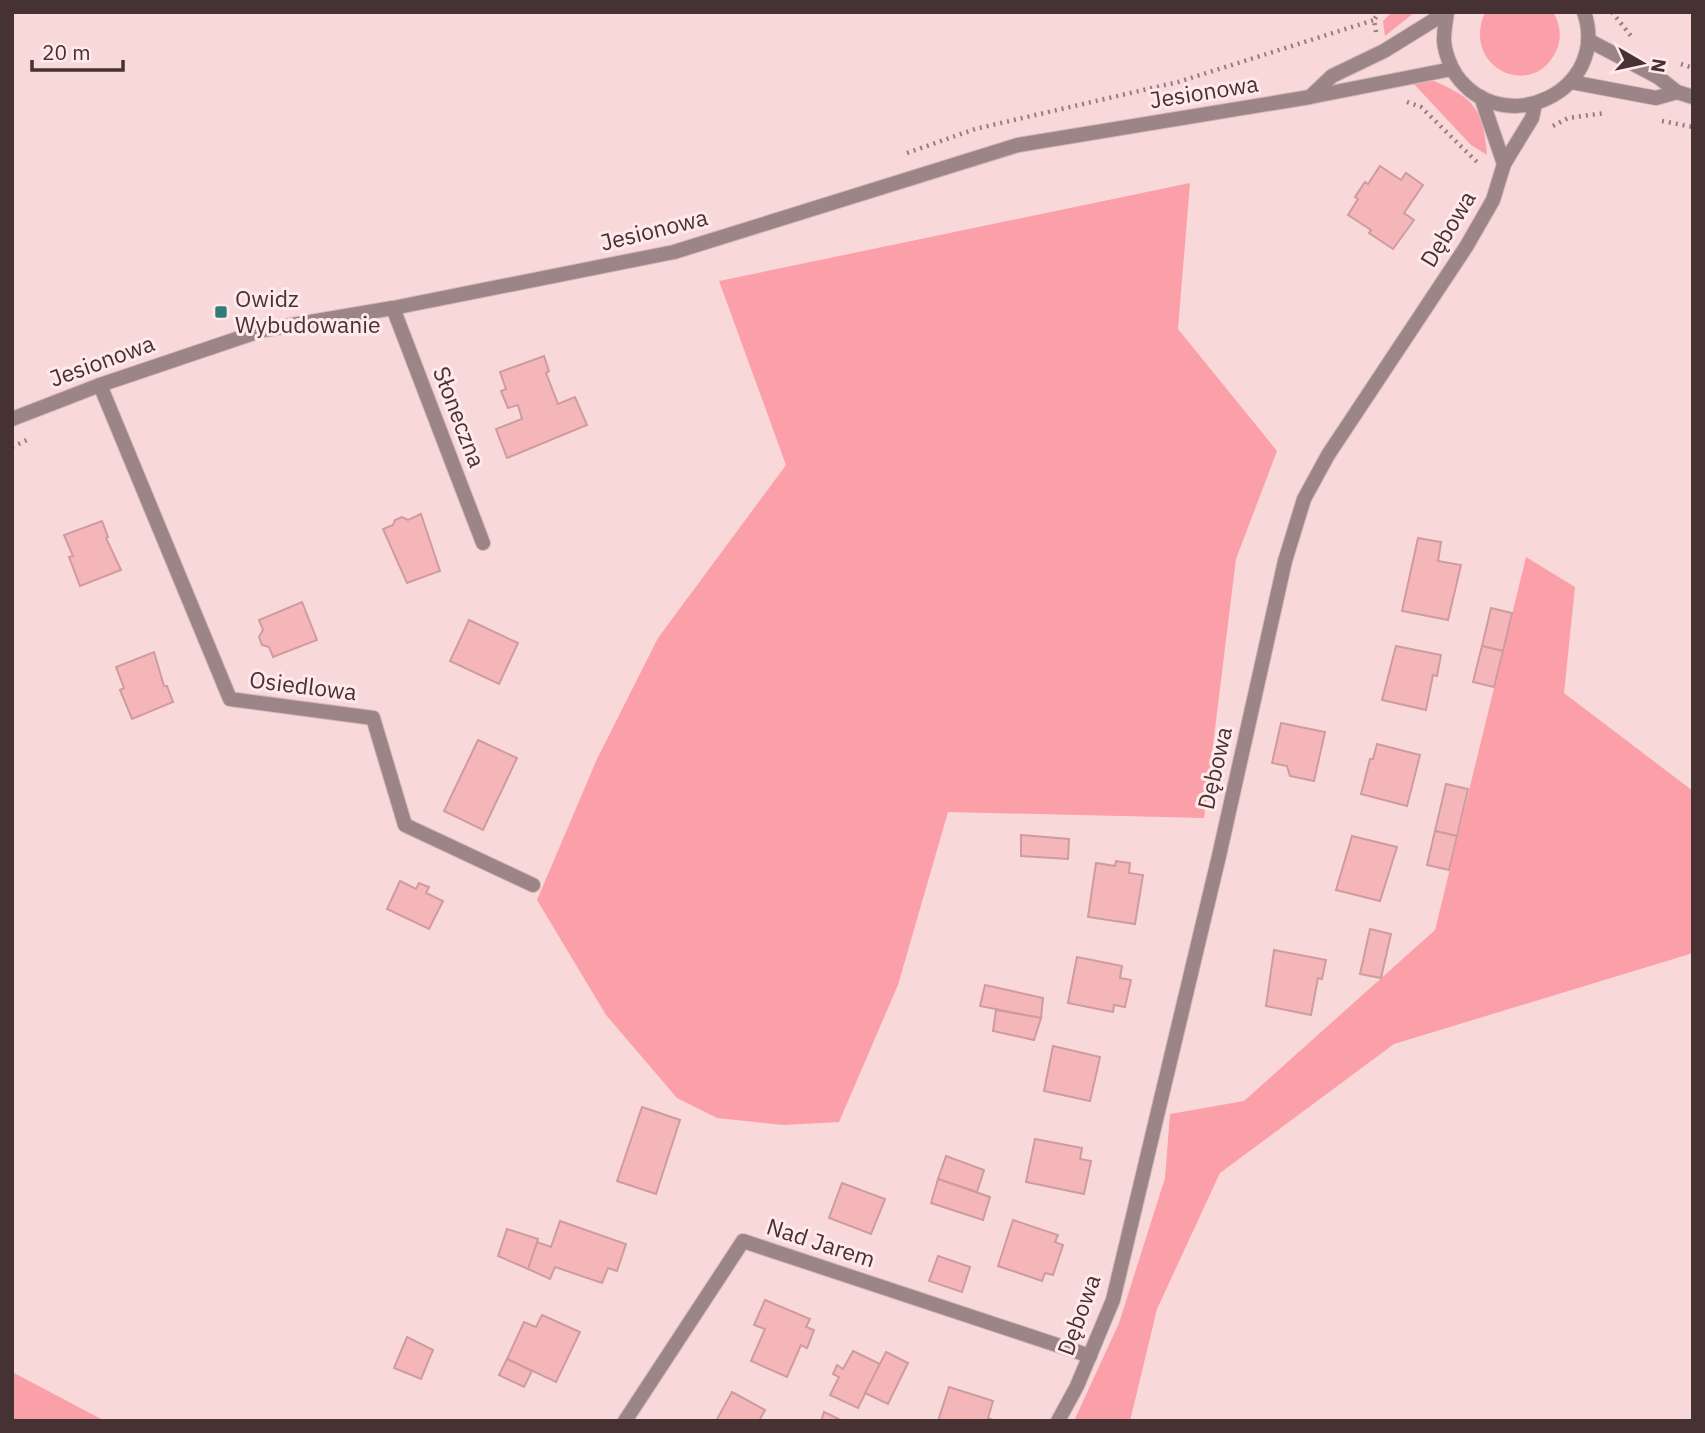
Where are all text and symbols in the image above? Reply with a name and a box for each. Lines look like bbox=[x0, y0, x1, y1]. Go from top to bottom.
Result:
scale bar bbox=[32, 28, 122, 72]
north arrow bbox=[1607, 28, 1677, 98]
text: 20 m bbox=[42, 38, 91, 66]
text: N bbox=[1646, 57, 1672, 74]
street label: Jesionowa bbox=[1147, 68, 1260, 114]
street label: Dębowa bbox=[1413, 185, 1482, 272]
street label: Jesionowa bbox=[597, 201, 711, 257]
place label: Owidz Wybudowanie bbox=[235, 283, 381, 339]
marker: Owidz Wybudowanie bbox=[213, 304, 229, 320]
street label: Jesionowa bbox=[45, 327, 158, 393]
street label: Słoneczna bbox=[427, 362, 493, 471]
street label: Osiedlowa bbox=[248, 664, 359, 706]
street label: Dębowa bbox=[1190, 724, 1238, 812]
street label: Nad Jarem bbox=[763, 1210, 879, 1274]
street label: Dębowa bbox=[1050, 1270, 1107, 1359]

